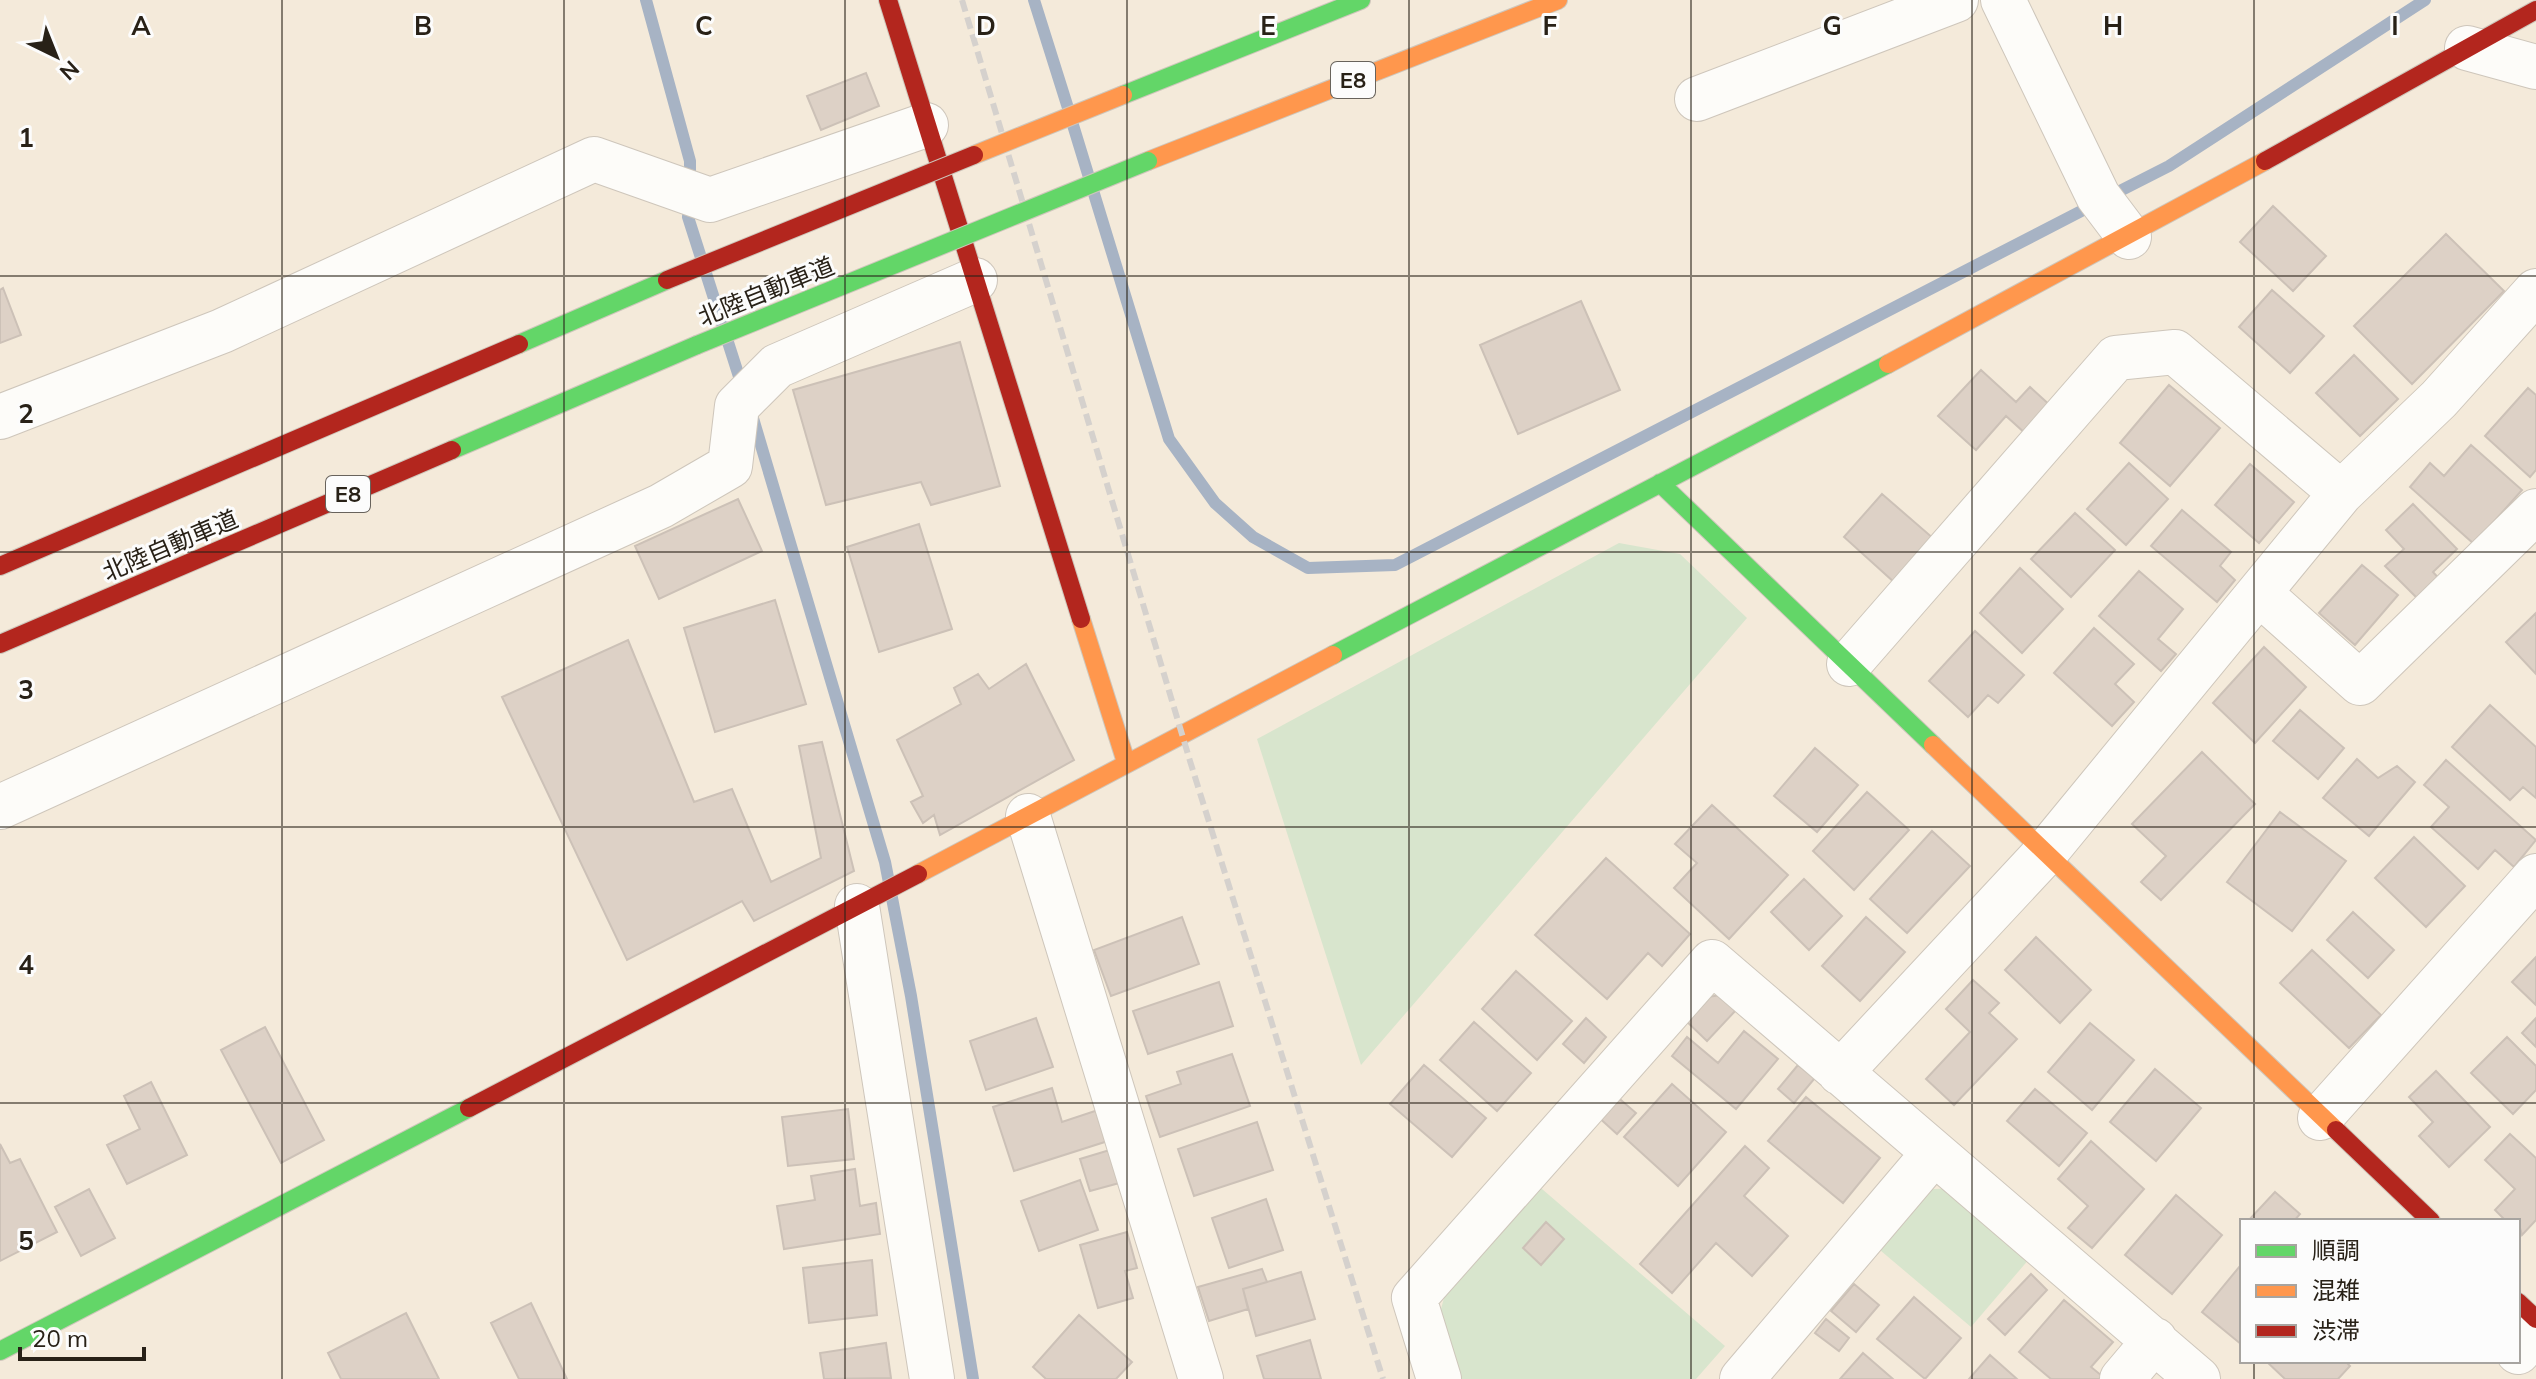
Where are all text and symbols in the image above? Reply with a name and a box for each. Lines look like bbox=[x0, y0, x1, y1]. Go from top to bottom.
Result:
text: A bbox=[131, 9, 151, 42]
text: B bbox=[414, 9, 432, 42]
text: C bbox=[695, 9, 713, 42]
text: D bbox=[976, 9, 996, 42]
text: E bbox=[1260, 9, 1276, 42]
text: F bbox=[1543, 9, 1558, 42]
text: G bbox=[1822, 9, 1842, 42]
text: H bbox=[2103, 9, 2123, 42]
text: I bbox=[2391, 9, 2399, 42]
north arrow bbox=[16, 16, 96, 96]
text: N bbox=[54, 55, 85, 87]
road number: E8 bbox=[1331, 62, 1375, 98]
text: 1 bbox=[18, 121, 34, 154]
street label: 北陸自動車道 bbox=[694, 250, 838, 332]
text: 2 bbox=[18, 397, 34, 430]
road number: E8 bbox=[326, 476, 370, 512]
street label: 北陸自動車道 bbox=[98, 503, 242, 587]
text: 3 bbox=[18, 673, 34, 706]
text: 4 bbox=[18, 948, 34, 981]
legend bbox=[2240, 1219, 2520, 1363]
text: 5 bbox=[18, 1224, 34, 1257]
text: 順調 bbox=[2312, 1235, 2360, 1265]
text: 混雑 bbox=[2312, 1275, 2360, 1305]
scale bar bbox=[20, 1311, 144, 1361]
text: 渋滞 bbox=[2312, 1315, 2360, 1345]
text: 20 m bbox=[32, 1323, 88, 1353]

